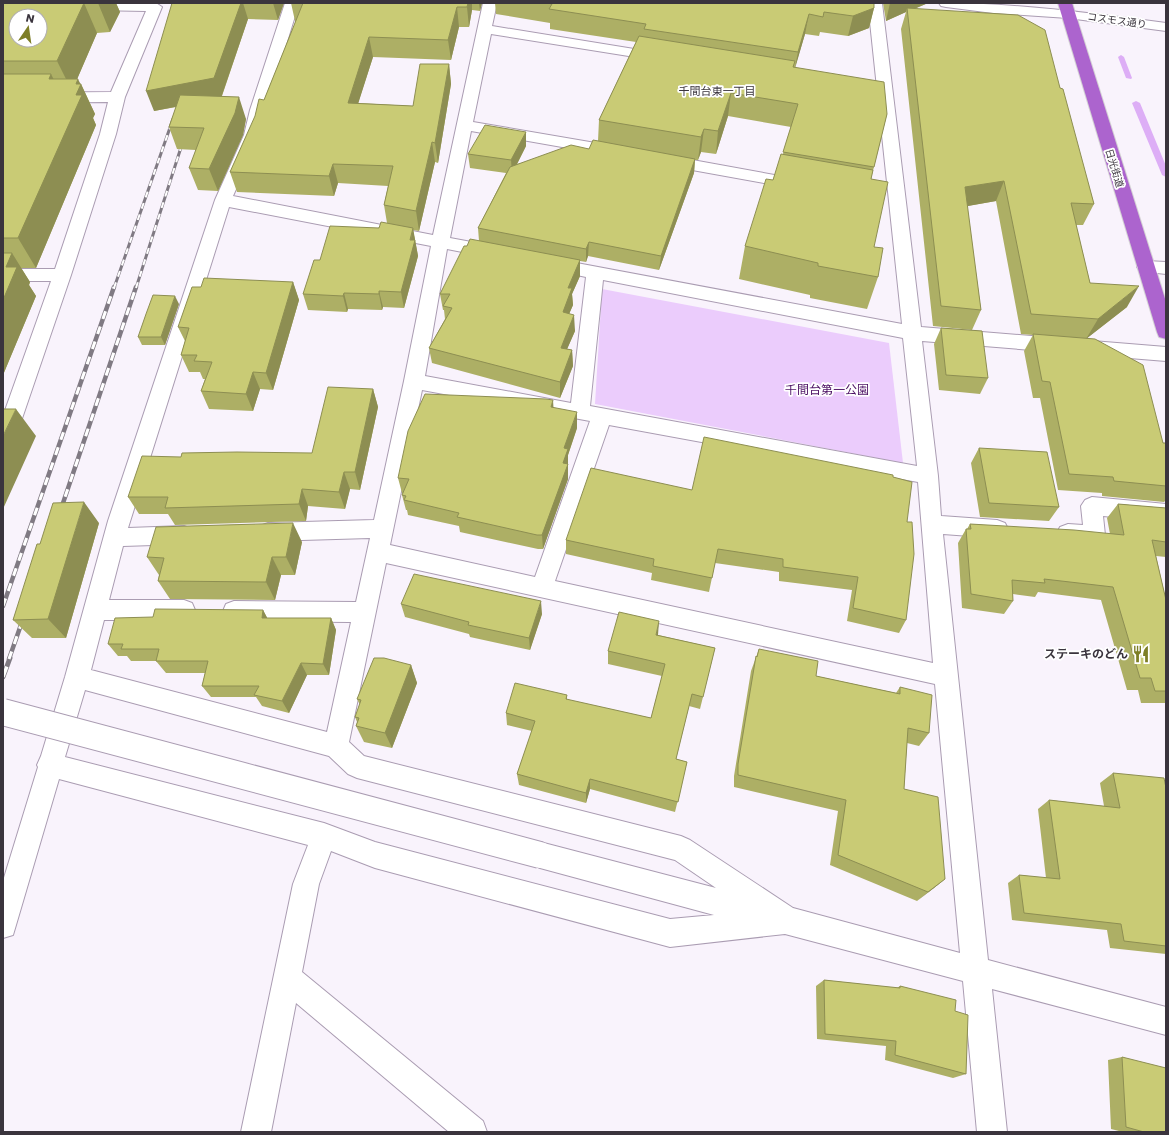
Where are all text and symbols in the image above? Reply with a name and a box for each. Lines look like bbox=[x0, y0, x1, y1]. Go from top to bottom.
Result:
north arrow bbox=[8, 8, 48, 48]
street label: コスモス通り bbox=[1086, 9, 1148, 32]
text: N bbox=[24, 10, 36, 27]
district label: 千間台東一丁目 bbox=[679, 83, 756, 99]
street label: 日光街道 bbox=[1102, 147, 1128, 189]
park label: 千間台第一公園 bbox=[785, 381, 869, 398]
restaurant icon: ステーキのどん bbox=[1131, 644, 1151, 664]
place label: ステーキのどん bbox=[1044, 645, 1128, 662]

